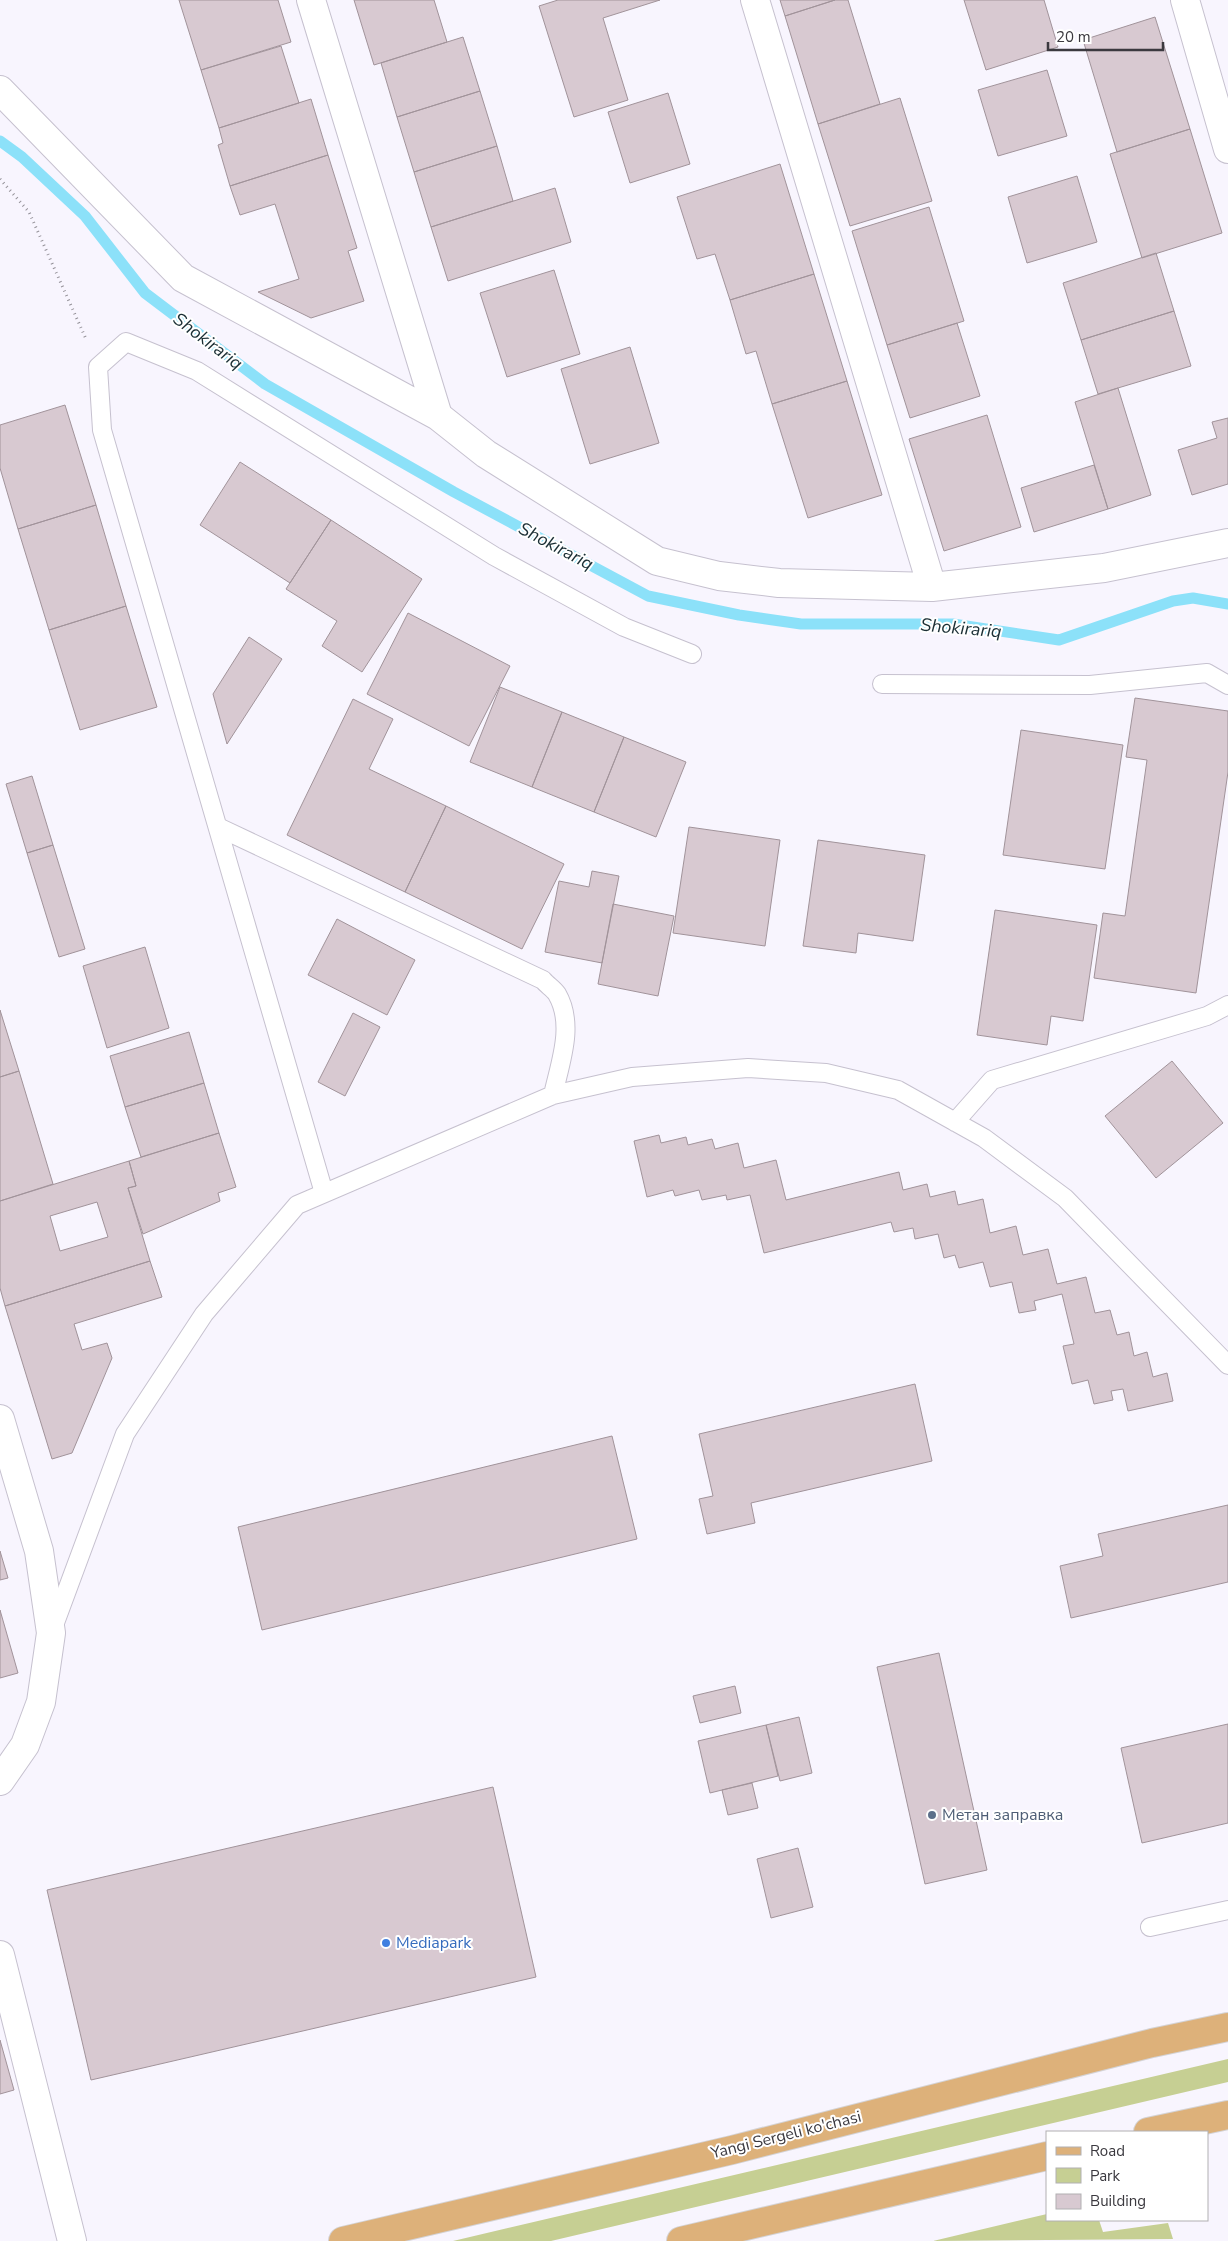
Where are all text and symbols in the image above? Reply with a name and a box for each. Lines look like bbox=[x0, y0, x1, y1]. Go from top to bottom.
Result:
scale bar bbox=[1048, 20, 1163, 52]
text: 20 m bbox=[1056, 27, 1091, 47]
water label: Shokirariq bbox=[168, 307, 248, 375]
water label: Shokirariq bbox=[514, 516, 598, 576]
water label: Shokirariq bbox=[919, 612, 1003, 644]
place label: Метан заправка bbox=[942, 1804, 1063, 1826]
marker: Метан заправка bbox=[926, 1809, 938, 1821]
place label: Mediapark bbox=[396, 1932, 472, 1954]
marker: Mediapark bbox=[380, 1937, 392, 1949]
street label: Yangi Sergeli ko'chasi bbox=[708, 2106, 863, 2165]
legend bbox=[1046, 2131, 1208, 2221]
text: Road bbox=[1090, 2141, 1125, 2161]
text: Park bbox=[1090, 2166, 1120, 2186]
text: Building bbox=[1090, 2191, 1146, 2211]

